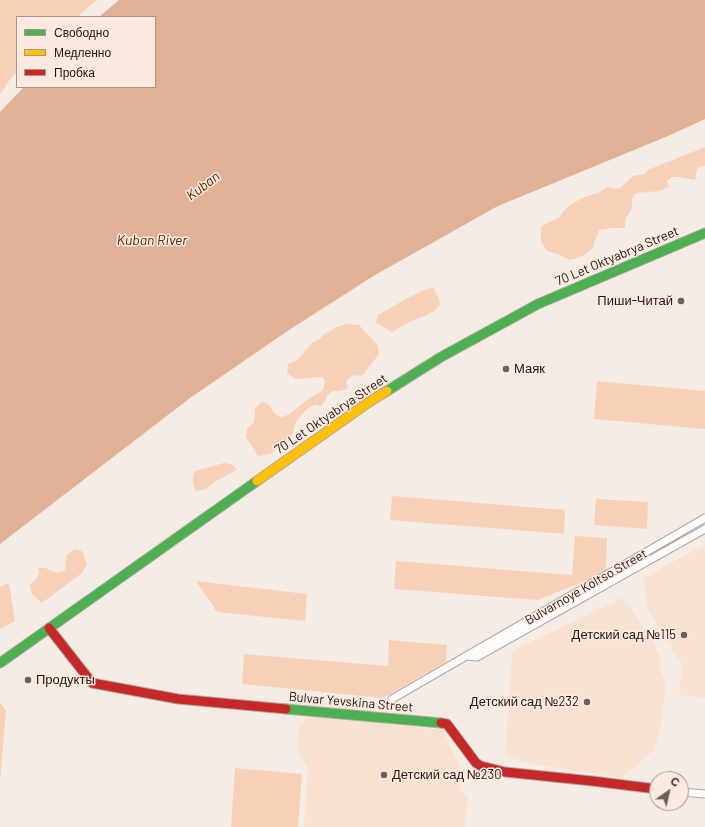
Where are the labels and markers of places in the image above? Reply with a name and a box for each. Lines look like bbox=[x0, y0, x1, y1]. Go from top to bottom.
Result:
place label: Пиши-Читай bbox=[597, 293, 673, 309]
marker: Пиши-Читай bbox=[676, 296, 686, 306]
place label: Маяк bbox=[514, 361, 545, 377]
marker: Маяк bbox=[501, 364, 511, 374]
place label: Детский сад №115 bbox=[572, 627, 676, 643]
marker: Детский сад №115 bbox=[679, 630, 689, 640]
place label: Продукты bbox=[36, 672, 95, 688]
marker: Продукты bbox=[23, 675, 33, 685]
place label: Детский сад №232 bbox=[470, 694, 579, 710]
marker: Детский сад №232 bbox=[582, 697, 592, 707]
place label: Детский сад №230 bbox=[392, 767, 502, 783]
marker: Детский сад №230 bbox=[379, 770, 389, 780]

